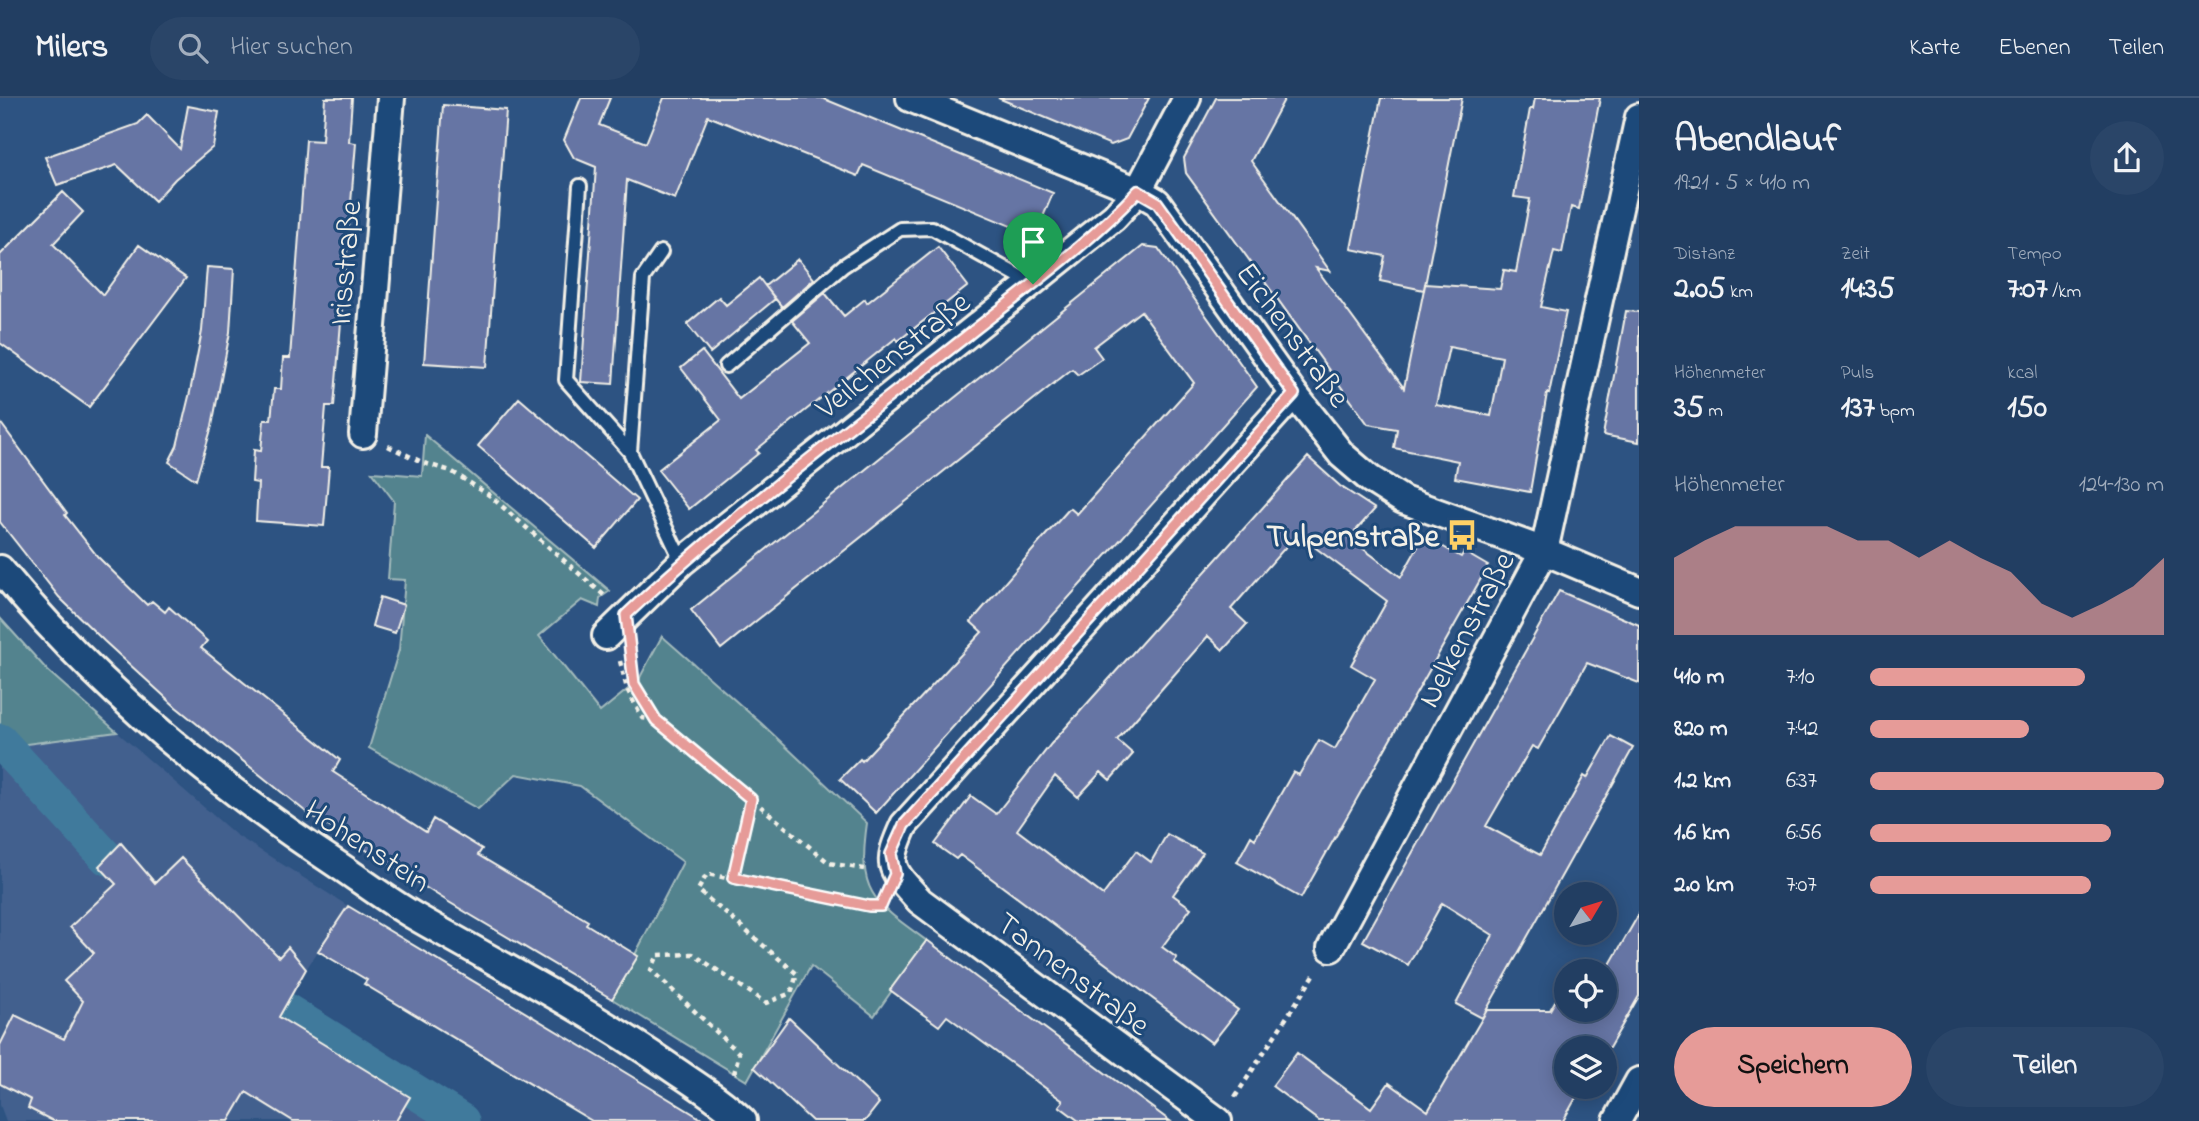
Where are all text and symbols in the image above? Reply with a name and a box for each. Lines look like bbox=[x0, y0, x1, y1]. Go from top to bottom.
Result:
search box bbox=[150, 17, 640, 80]
text: Milers bbox=[35, 24, 108, 72]
icon: search bbox=[174, 29, 212, 67]
text: Hier suchen bbox=[230, 29, 353, 67]
text: Karte bbox=[1909, 31, 1960, 66]
text: Ebenen bbox=[1998, 31, 2071, 66]
text: Teilen bbox=[2109, 31, 2164, 66]
text: Abendlauf bbox=[1674, 113, 1841, 169]
button: share bbox=[2090, 121, 2164, 195]
text: 19:21 · 5 × 410 m bbox=[1674, 167, 1810, 200]
street label: Irisstraße bbox=[319, 198, 376, 328]
pin bbox=[1003, 212, 1063, 284]
icon: arrive bbox=[1014, 223, 1052, 261]
text: Distanz bbox=[1674, 241, 1735, 268]
text: Zeit bbox=[1841, 241, 1870, 268]
text: Tempo bbox=[2007, 241, 2062, 268]
street label: Eichenstraße bbox=[1222, 253, 1361, 419]
text: 2.05 bbox=[1674, 268, 1725, 312]
text: 14:35 bbox=[1841, 268, 1895, 312]
text: 7:07 bbox=[2007, 268, 2048, 312]
text: km bbox=[1725, 279, 1753, 306]
text: /km bbox=[2048, 279, 2081, 306]
street label: Veilchenstraße bbox=[806, 281, 982, 433]
text: Höhenmeter bbox=[1674, 360, 1765, 387]
text: Puls bbox=[1841, 360, 1874, 387]
text: kcal bbox=[2007, 360, 2038, 387]
text: 35 bbox=[1674, 387, 1704, 431]
text: 137 bbox=[1841, 387, 1875, 431]
text: 150 bbox=[2007, 387, 2047, 431]
text: m bbox=[1704, 398, 1723, 425]
text: bpm bbox=[1875, 398, 1915, 425]
text: Höhenmeter bbox=[1674, 469, 1785, 502]
text: 124–130 m bbox=[2079, 469, 2164, 502]
place label: Tulpenstraße bbox=[1266, 515, 1441, 562]
bus stop icon: Tulpenstraße bbox=[1445, 518, 1479, 552]
street label: Nelkenstraße bbox=[1407, 544, 1529, 717]
text: 410 m bbox=[1674, 661, 1724, 694]
text: 7:10 bbox=[1786, 661, 1815, 694]
text: 820 m bbox=[1674, 713, 1728, 746]
text: 7:42 bbox=[1786, 713, 1818, 746]
text: 1.2 km bbox=[1674, 765, 1731, 798]
text: 6:37 bbox=[1786, 765, 1817, 798]
street label: Hohenstein bbox=[294, 789, 439, 906]
text: 1.6 km bbox=[1674, 817, 1730, 850]
text: 6:56 bbox=[1786, 817, 1821, 850]
text: 2.0 km bbox=[1674, 869, 1734, 902]
text: 7:07 bbox=[1786, 869, 1817, 902]
north arrow bbox=[1554, 882, 1617, 945]
map controls bbox=[1554, 882, 1617, 1099]
street label: Tannenstraße bbox=[985, 902, 1159, 1050]
button: locate bbox=[1554, 959, 1617, 1022]
button: Speichern bbox=[1674, 1027, 1912, 1107]
button: Teilen bbox=[1926, 1027, 2164, 1107]
button: layers bbox=[1554, 1036, 1617, 1099]

